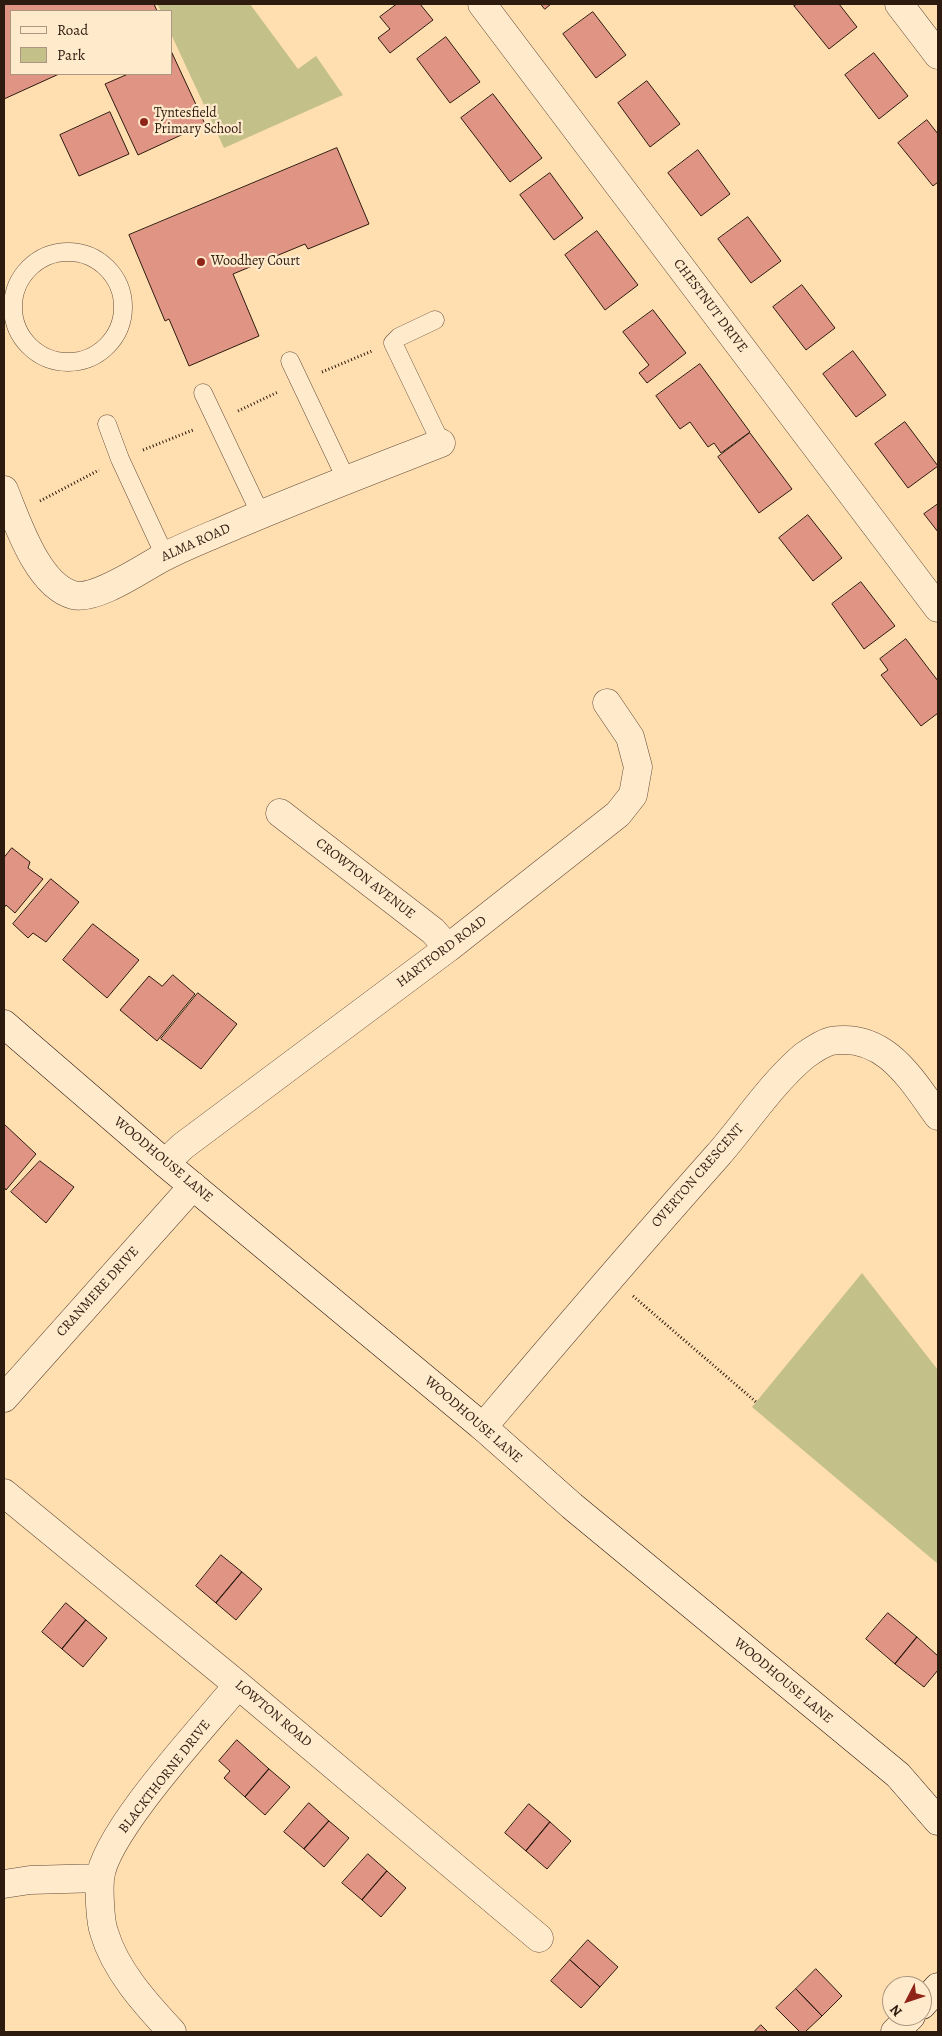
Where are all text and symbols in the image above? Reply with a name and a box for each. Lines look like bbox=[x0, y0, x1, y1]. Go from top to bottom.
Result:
legend bbox=[10, 10, 172, 75]
text: Road bbox=[57, 20, 88, 40]
text: Park bbox=[57, 45, 85, 65]
place label: Tyntesfield Primary School bbox=[154, 106, 242, 138]
marker: Tyntesfield Primary School bbox=[138, 116, 150, 128]
place label: Woodhey Court bbox=[211, 254, 300, 270]
marker: Woodhey Court bbox=[195, 256, 207, 268]
street label: CHESTNUT DRIVE bbox=[669, 256, 751, 356]
street label: ALMA ROAD bbox=[159, 520, 233, 566]
street label: CROWTON AVENUE bbox=[312, 835, 418, 923]
street label: HARTFORD ROAD bbox=[394, 913, 490, 991]
street label: WOODHOUSE LANE bbox=[110, 1114, 216, 1206]
street label: OVERTON CRESCENT bbox=[648, 1121, 748, 1231]
street label: CRANMERE DRIVE bbox=[53, 1243, 143, 1341]
street label: WOODHOUSE LANE bbox=[421, 1373, 525, 1467]
street label: WOODHOUSE LANE bbox=[730, 1635, 836, 1727]
street label: LOWTON ROAD bbox=[231, 1677, 315, 1751]
street label: BLACKTHORNE DRIVE bbox=[116, 1717, 214, 1837]
north arrow bbox=[882, 1976, 932, 2026]
text: N bbox=[886, 2000, 907, 2021]

